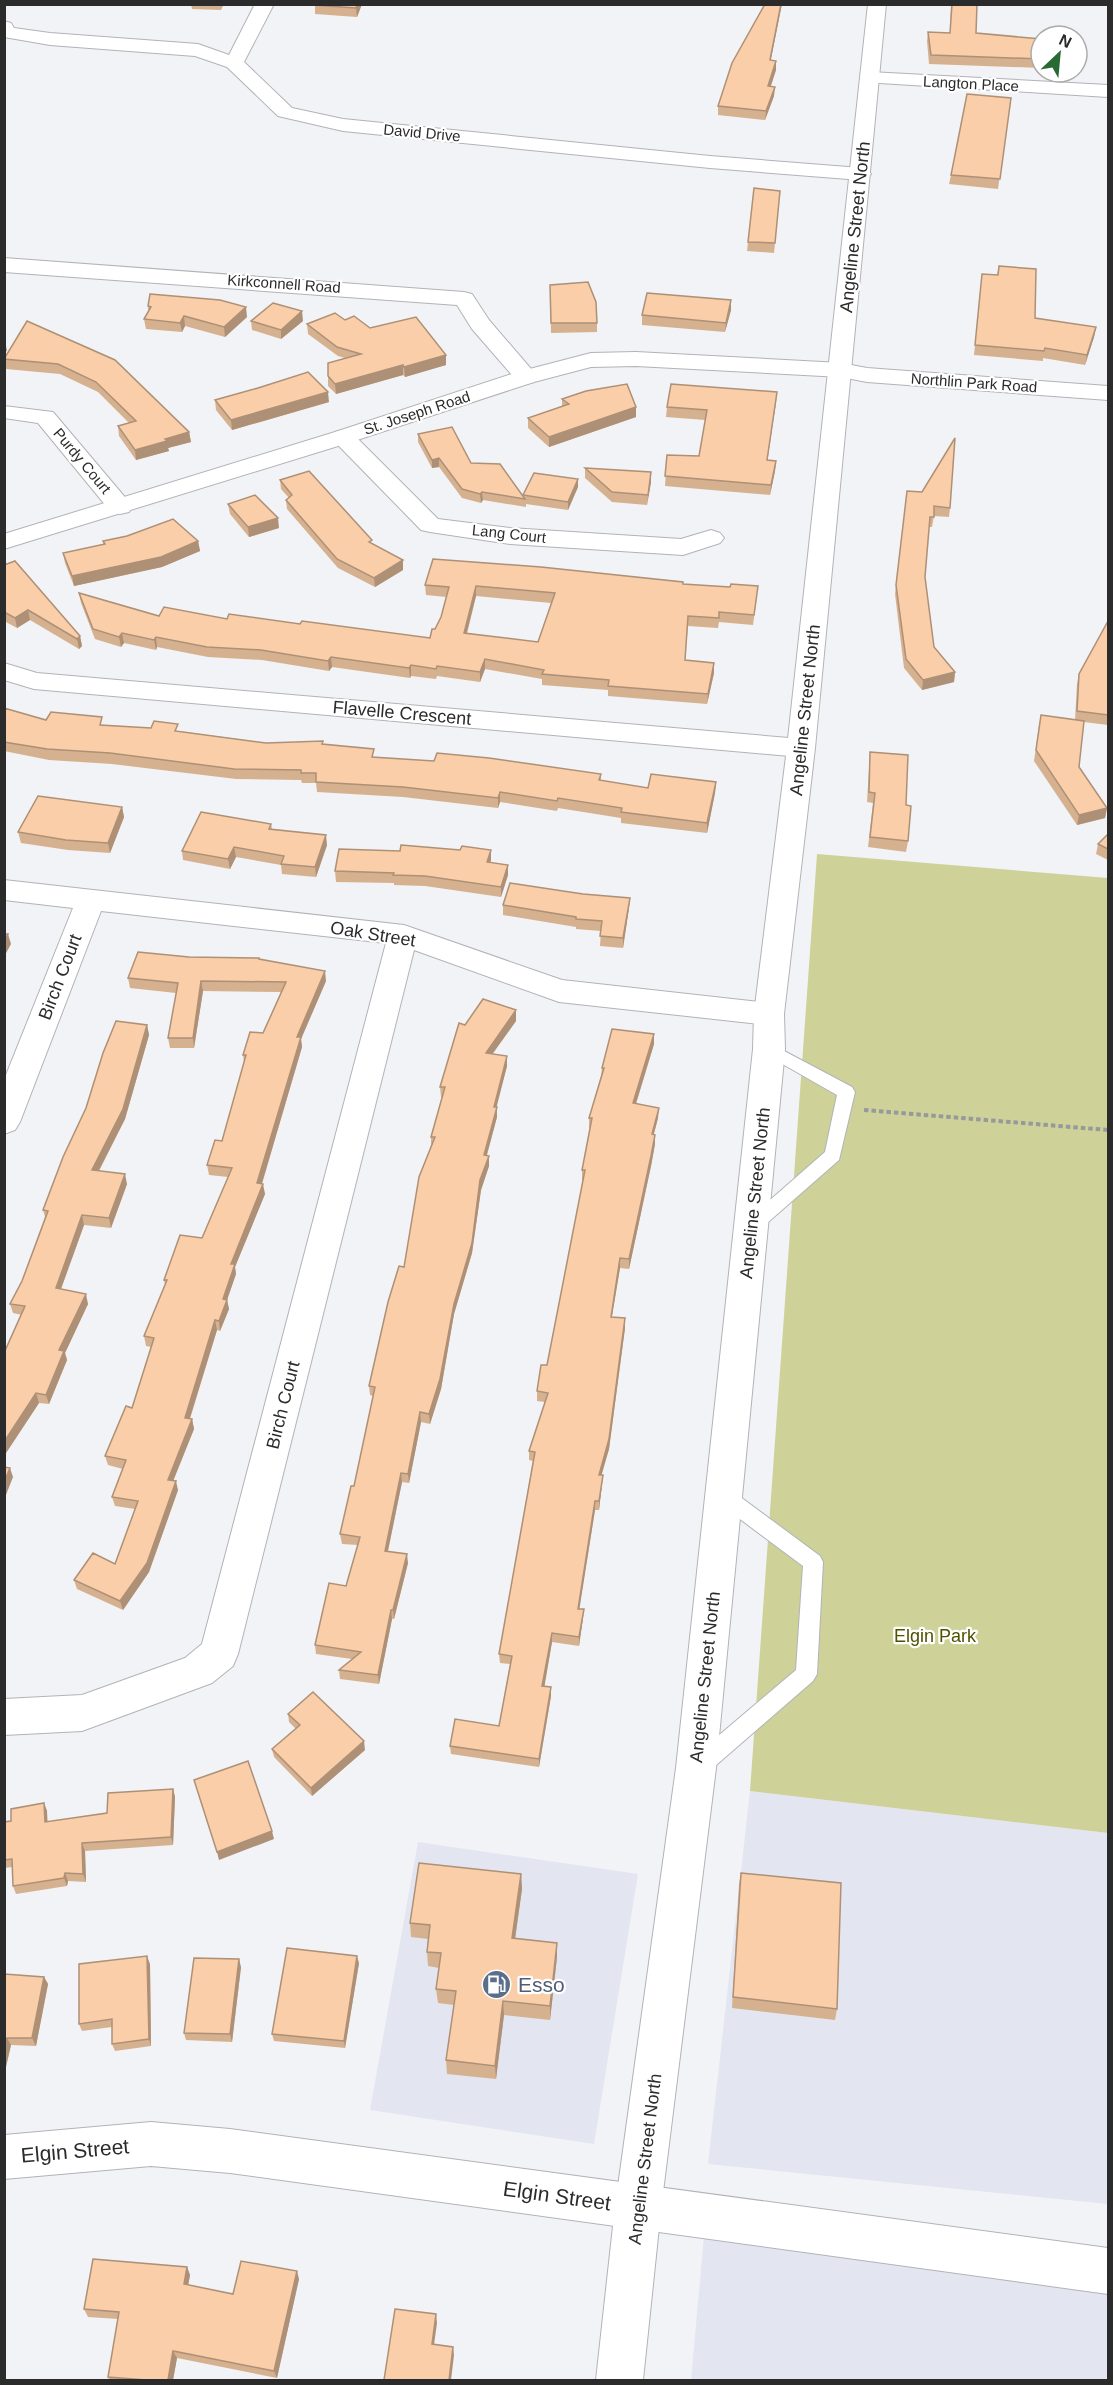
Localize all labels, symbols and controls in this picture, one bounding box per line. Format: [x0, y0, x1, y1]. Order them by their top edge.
north arrow [1029, 24, 1089, 84]
text: N [1056, 31, 1074, 51]
street label: Langton Place [923, 73, 1019, 94]
street label: David Drive [383, 121, 461, 144]
street label: Angeline Street North [836, 140, 874, 314]
street label: Kirkconnell Road [227, 271, 341, 296]
street label: Northlin Park Road [910, 370, 1038, 395]
street label: St. Joseph Road [361, 387, 472, 438]
street label: Purdy Court [50, 425, 115, 497]
street label: Lang Court [471, 521, 548, 546]
street label: Angeline Street North [786, 623, 824, 797]
street label: Flavelle Crescent [332, 697, 472, 729]
street label: Oak Street [329, 917, 417, 951]
street label: Birch Court [35, 931, 85, 1023]
street label: Angeline Street North [736, 1106, 774, 1280]
street label: Birch Court [262, 1359, 304, 1451]
street label: Angeline Street North [686, 1590, 724, 1764]
park label: Elgin Park [894, 1626, 977, 1646]
fuel station icon: Esso [481, 1969, 513, 2001]
place label: Esso [518, 1973, 565, 1996]
street label: Angeline Street North [625, 2072, 665, 2246]
street label: Elgin Street [20, 2134, 130, 2167]
street label: Elgin Street [502, 2177, 613, 2214]

